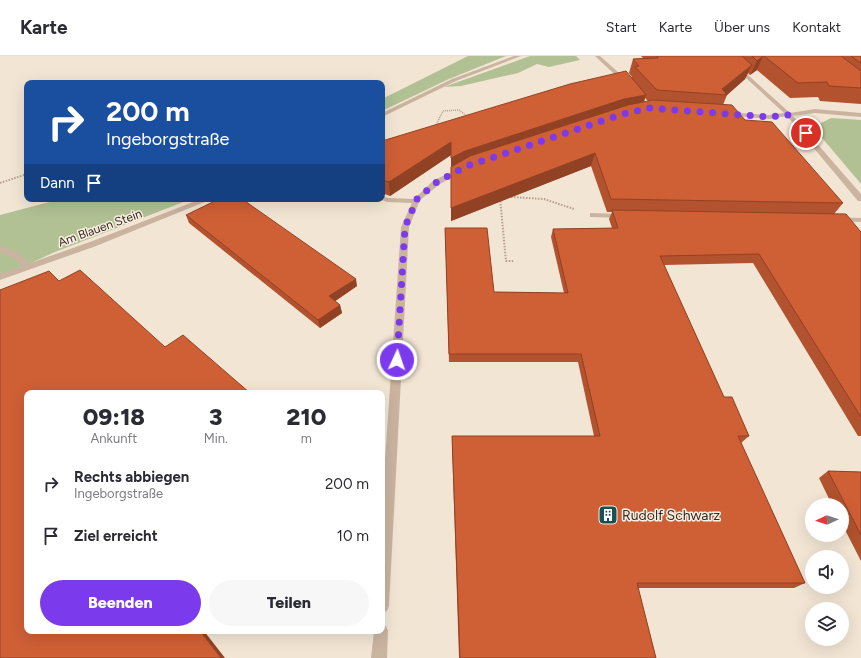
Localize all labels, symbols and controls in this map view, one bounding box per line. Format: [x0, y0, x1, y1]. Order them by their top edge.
text: Karte [20, 16, 67, 39]
text: Start [606, 19, 637, 36]
text: Karte [659, 19, 692, 36]
text: Über uns [714, 19, 770, 36]
text: Kontakt [792, 19, 841, 36]
text: 200 m [106, 94, 190, 128]
icon: right [40, 96, 92, 148]
pin [789, 116, 823, 150]
icon: arrive [795, 122, 817, 144]
text: Ingeborgstraße [106, 128, 229, 150]
icon: arrive [83, 172, 105, 194]
text: Dann [40, 174, 75, 192]
street label: Am Blauen Stein [56, 206, 144, 250]
position arrow [376, 339, 418, 381]
text: 09:18 [83, 402, 145, 431]
text: 3 [209, 402, 222, 431]
text: 210 [286, 402, 326, 431]
text: Ankunft [91, 431, 137, 446]
text: Min. [204, 431, 228, 446]
text: m [301, 431, 312, 446]
text: Rechts abbiegen [74, 468, 189, 486]
icon: right [40, 473, 62, 495]
text: 200 m [325, 475, 369, 493]
text: Ingeborgstraße [74, 486, 163, 501]
north arrow [805, 498, 849, 542]
map controls [805, 498, 849, 646]
building icon: Rudolf Schwarz [597, 504, 619, 526]
place label: Rudolf Schwarz [622, 507, 720, 524]
icon: arrive [40, 525, 62, 547]
text: Ziel erreicht [74, 527, 158, 545]
text: 10 m [337, 527, 369, 545]
button: sound [805, 550, 849, 594]
button: Beenden [40, 580, 201, 626]
button: Teilen [209, 580, 369, 626]
button: layers [805, 602, 849, 646]

